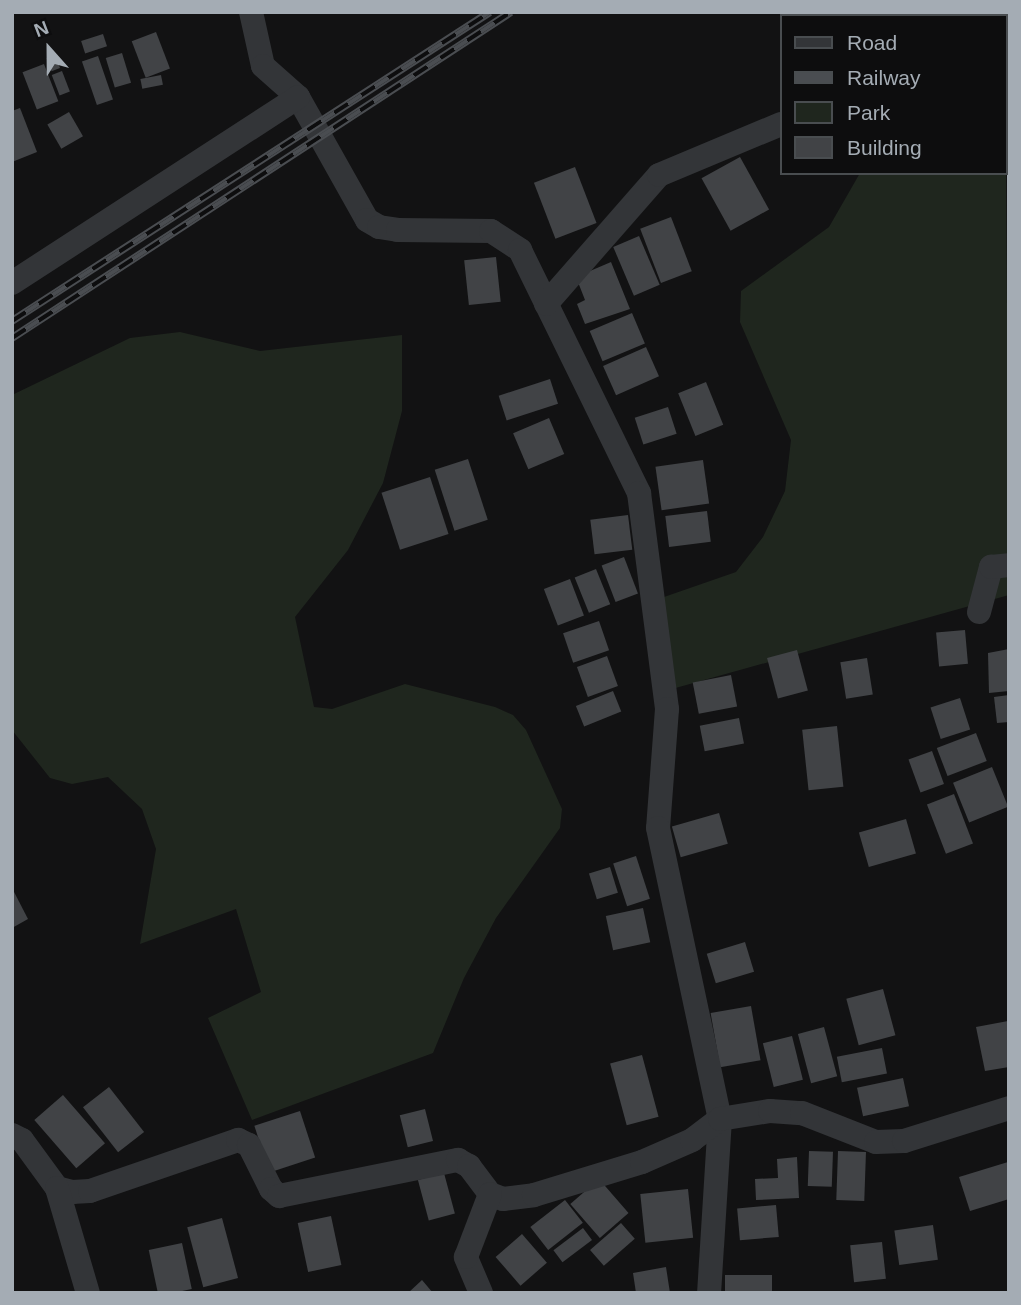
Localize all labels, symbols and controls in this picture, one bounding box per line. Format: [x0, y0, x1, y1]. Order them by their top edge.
north arrow [14, 14, 84, 84]
legend [780, 14, 1007, 175]
text: N [31, 17, 51, 41]
text: Road [847, 31, 897, 54]
text: Railway [847, 66, 921, 89]
text: Park [847, 101, 890, 124]
text: Building [847, 136, 922, 159]

